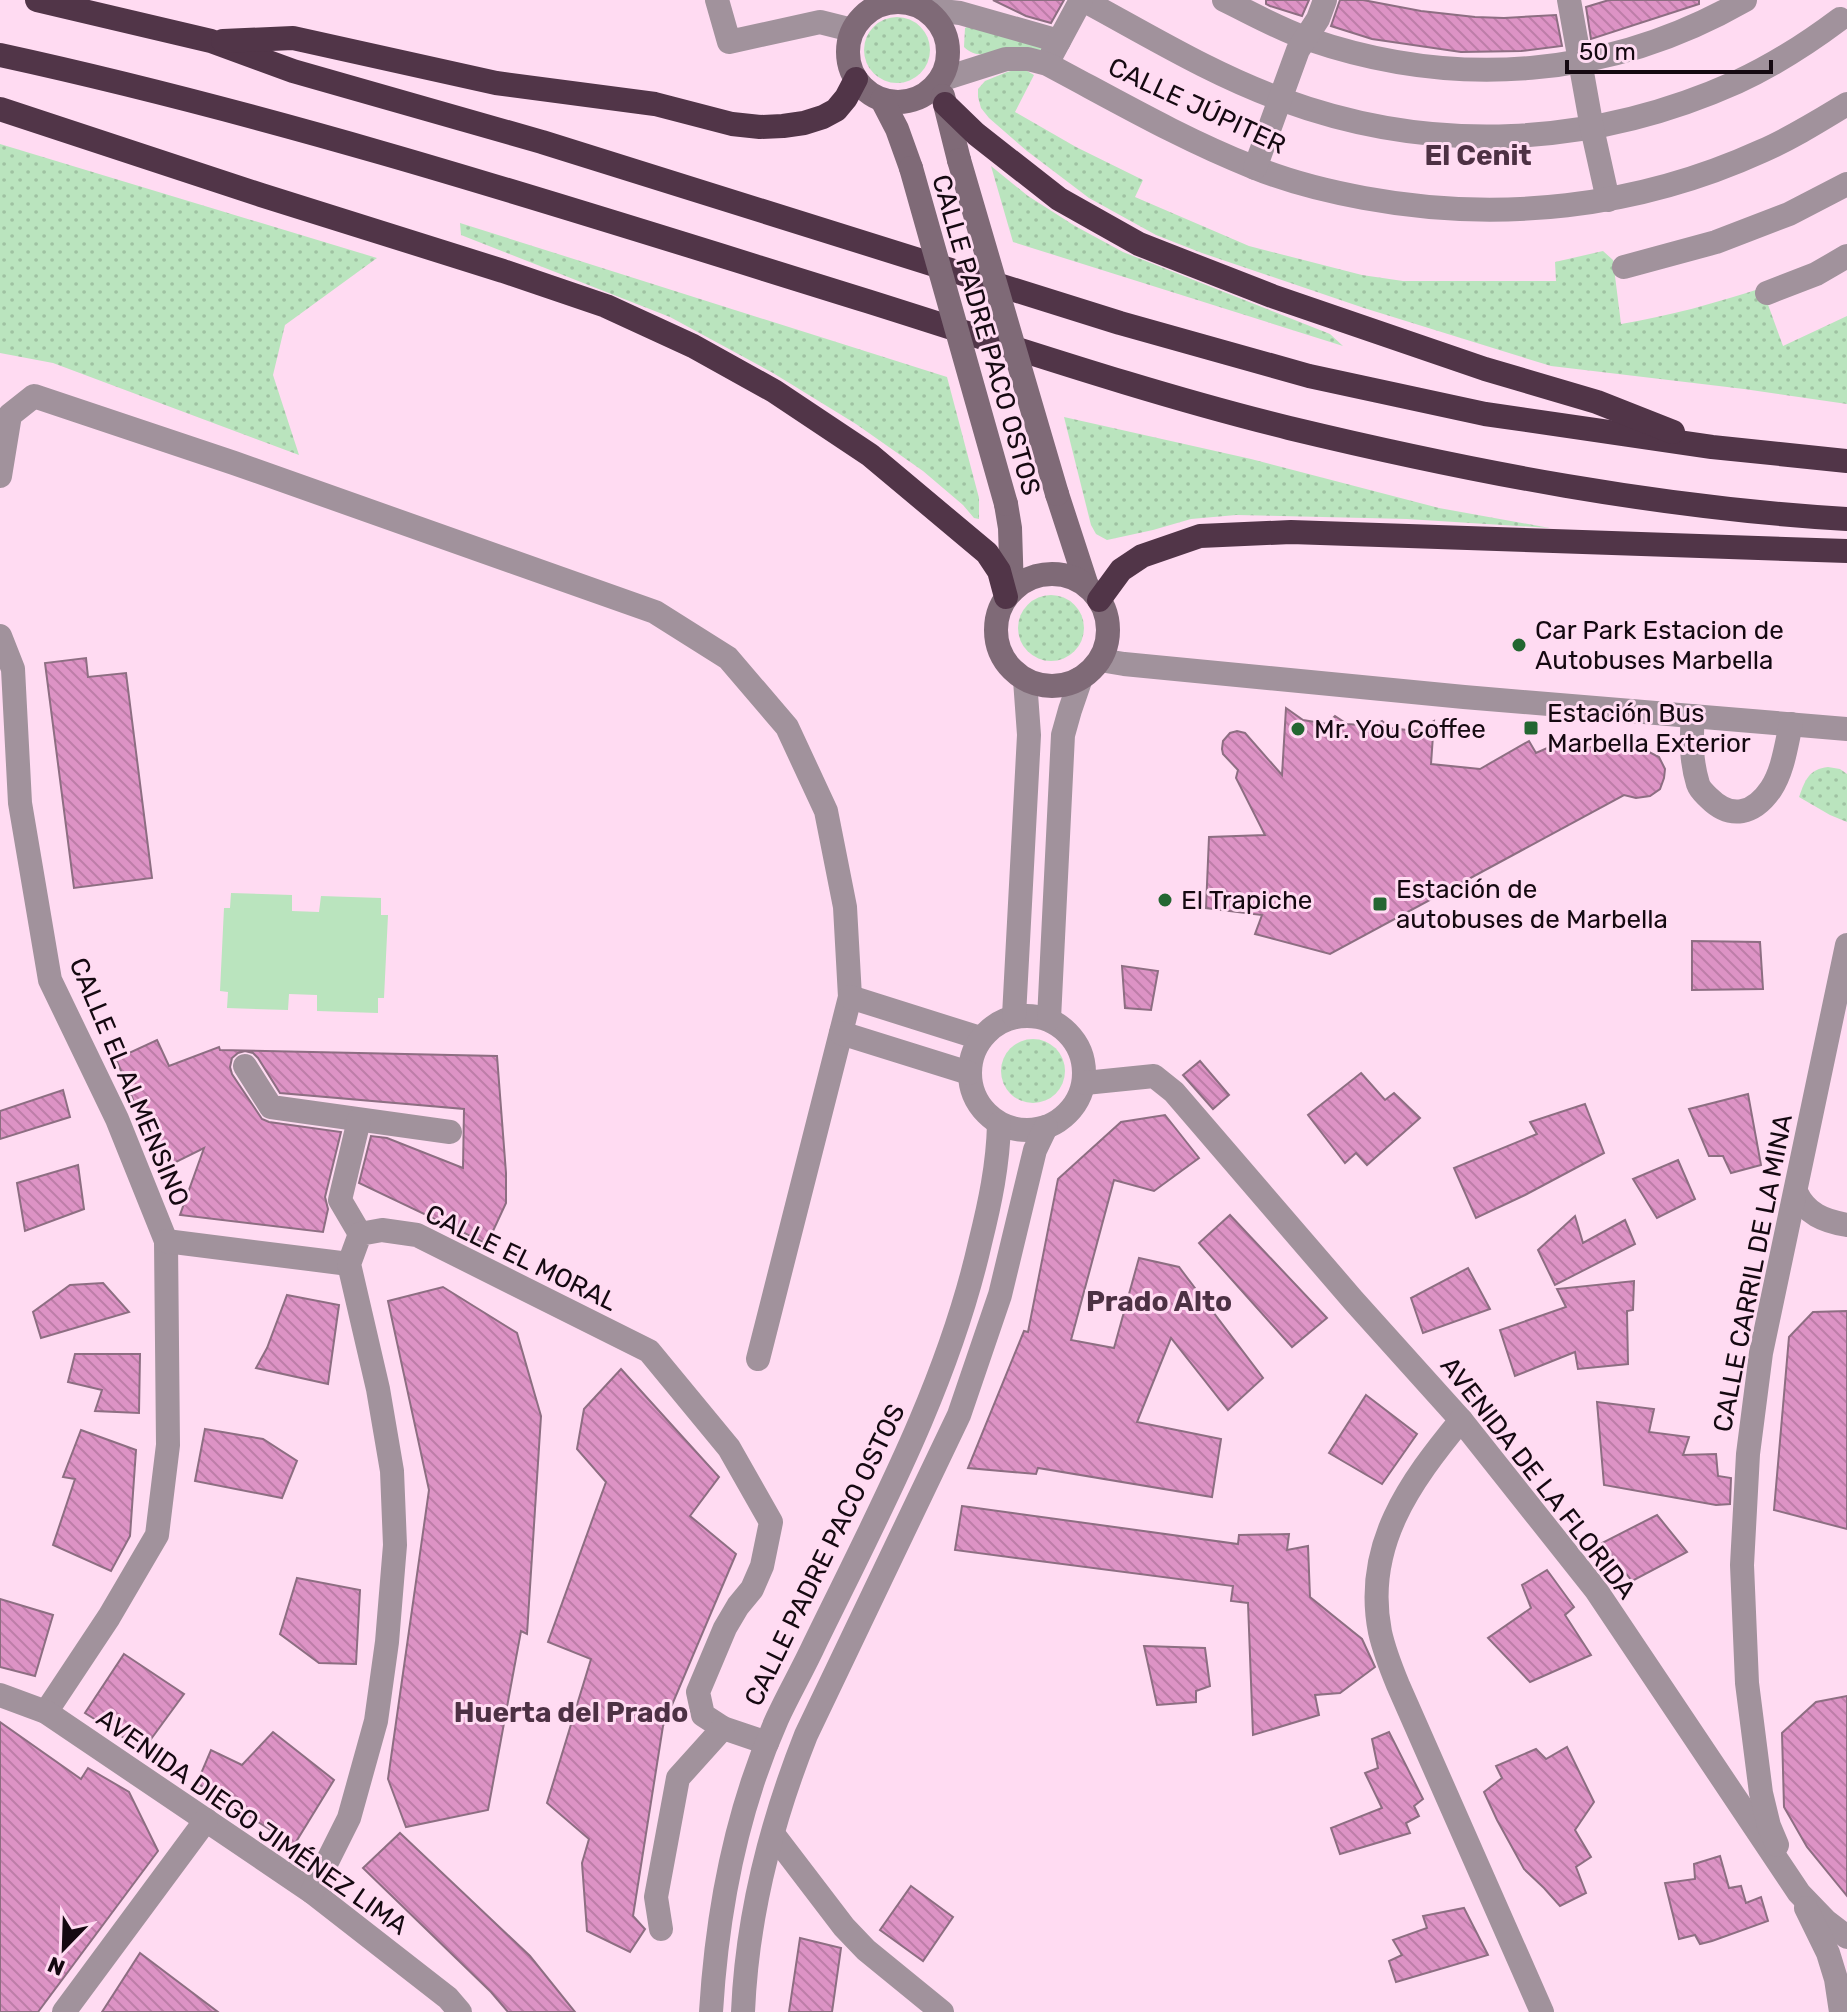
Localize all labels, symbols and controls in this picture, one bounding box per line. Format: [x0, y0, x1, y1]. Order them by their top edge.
scale bar [1567, 24, 1771, 74]
text: 50 m [1579, 38, 1636, 66]
street label: CALLE JÚPITER [1103, 51, 1291, 161]
district label: El Cenit [1424, 139, 1532, 172]
street label: CALLE PADRE PACO OSTOS [925, 171, 1047, 499]
place label: Car Park Estacion de Autobuses Marbella [1535, 615, 1784, 676]
marker: Car Park Estacion de Autobuses Marbella [1510, 636, 1528, 654]
place label: Estación Bus Marbella Exterior [1547, 698, 1751, 759]
place label: Mr. You Coffee [1314, 714, 1486, 745]
marker: Estación Bus Marbella Exterior [1522, 719, 1540, 737]
marker: Mr. You Coffee [1289, 720, 1307, 738]
place label: Estación de autobuses de Marbella [1396, 874, 1668, 935]
place label: El Trapiche [1181, 885, 1312, 916]
marker: El Trapiche [1156, 891, 1174, 909]
marker: Estación de autobuses de Marbella [1371, 895, 1389, 913]
street label: CALLE EL ALMENSINO [63, 953, 195, 1211]
street label: CALLE CARRIL DE LA MINA [1707, 1111, 1799, 1435]
street label: CALLE EL MORAL [420, 1198, 622, 1318]
district label: Prado Alto [1086, 1285, 1232, 1318]
street label: AVENIDA DE LA FLORIDA [1434, 1351, 1642, 1605]
street label: CALLE PADRE PACO OSTOS [738, 1399, 912, 1711]
district label: Huerta del Prado [454, 1696, 688, 1729]
street label: AVENIDA DIEGO JIMÉNEZ LIMA [90, 1702, 414, 1942]
north arrow [24, 1908, 104, 1988]
text: N [44, 1950, 69, 1981]

